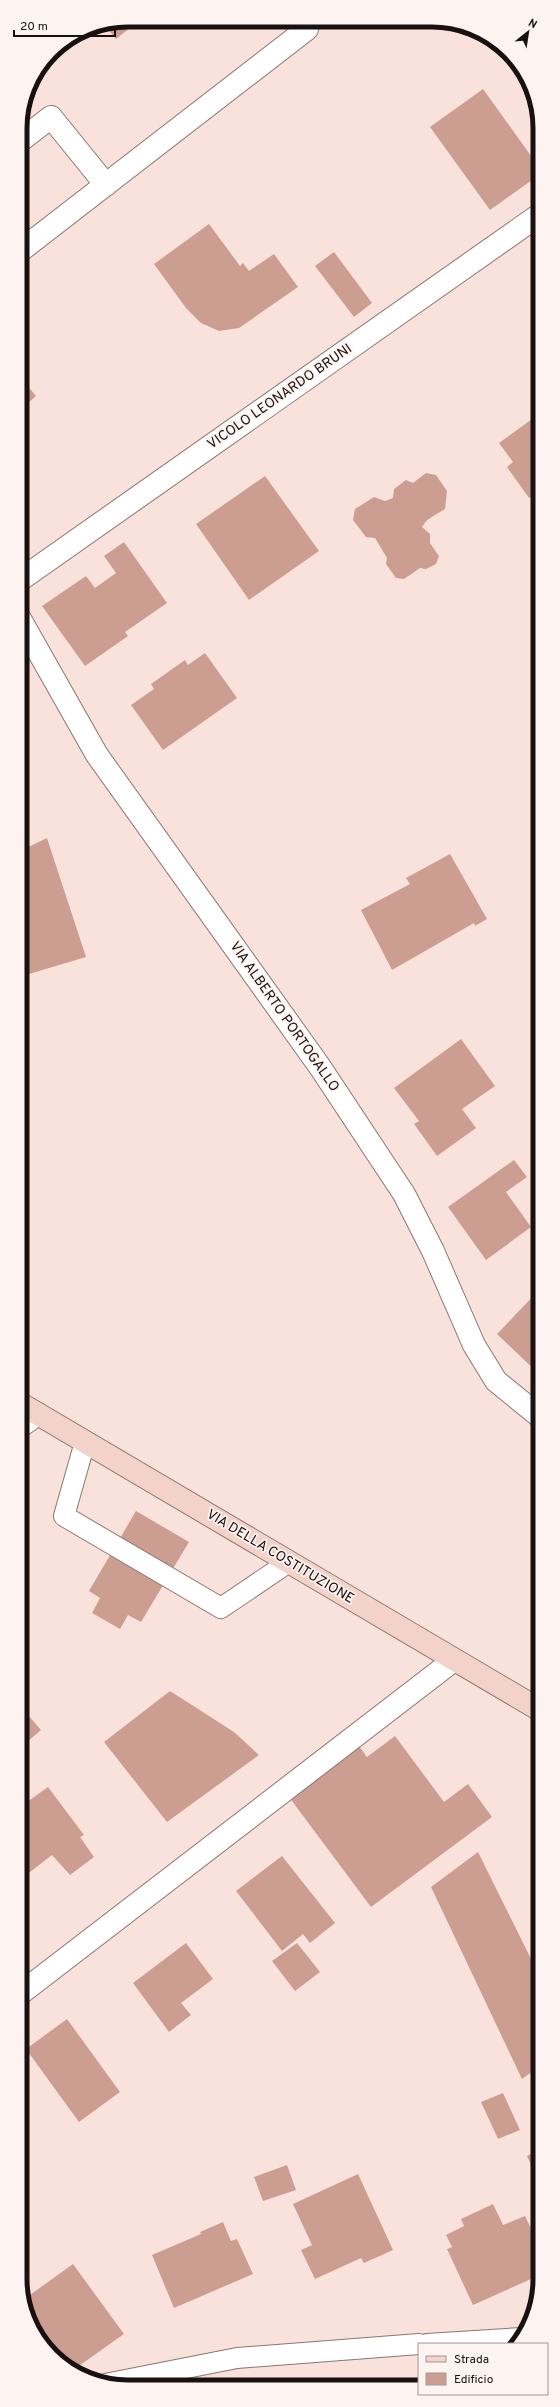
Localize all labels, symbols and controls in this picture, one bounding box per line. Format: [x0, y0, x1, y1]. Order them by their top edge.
scale bar [14, 12, 115, 38]
north arrow [508, 12, 548, 52]
text: N [526, 16, 539, 32]
text: 20 m [20, 19, 48, 35]
street label: VICOLO LEONARDO BRUNI [204, 341, 356, 453]
street label: VIA ALBERTO PORTOGALLO [226, 939, 342, 1095]
street label: VIA DELLA COSTITUZIONE [203, 1506, 357, 1608]
legend [418, 2343, 548, 2395]
text: Strada [454, 2352, 489, 2368]
text: Edificio [454, 2372, 494, 2388]

